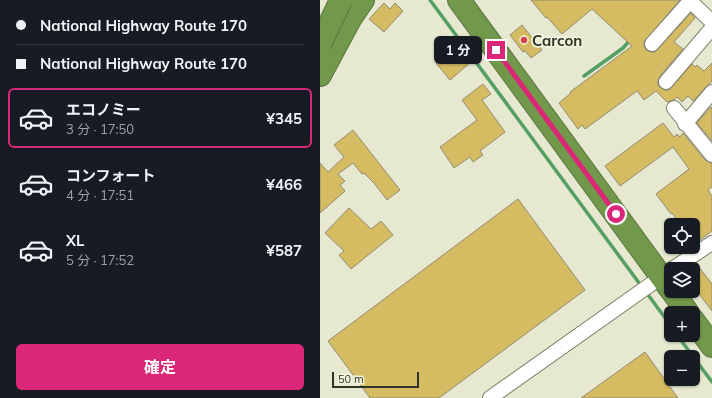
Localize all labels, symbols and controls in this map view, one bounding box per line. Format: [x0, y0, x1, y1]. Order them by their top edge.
text: National Highway Route 170 [40, 16, 247, 35]
place label: Carcon [532, 31, 582, 50]
marker: Carcon [519, 35, 529, 45]
callout: 1 分 [434, 36, 482, 64]
route end [487, 41, 505, 59]
text: 1 分 [446, 42, 470, 58]
text: National Highway Route 170 [40, 54, 247, 73]
icon: car [18, 100, 54, 136]
text: エコノミー [66, 100, 141, 119]
text: ¥345 [266, 109, 302, 128]
text: 3 分 · 17:50 [66, 121, 134, 137]
icon: car [18, 166, 54, 202]
text: コンフォート [66, 166, 156, 185]
text: ¥466 [266, 175, 302, 194]
text: 4 分 · 17:51 [66, 187, 134, 203]
route start [607, 205, 625, 223]
map controls [664, 218, 700, 386]
button: locate [664, 218, 700, 254]
text: XL [66, 231, 84, 250]
icon: car [18, 232, 54, 268]
text: ¥587 [266, 241, 302, 260]
text: 5 分 · 17:52 [66, 252, 134, 268]
button: layers [664, 262, 700, 298]
button: + [664, 306, 700, 342]
button: 確定 [16, 344, 304, 390]
button: − [664, 350, 700, 386]
scale bar [332, 370, 419, 389]
text: 50 m [338, 372, 364, 386]

